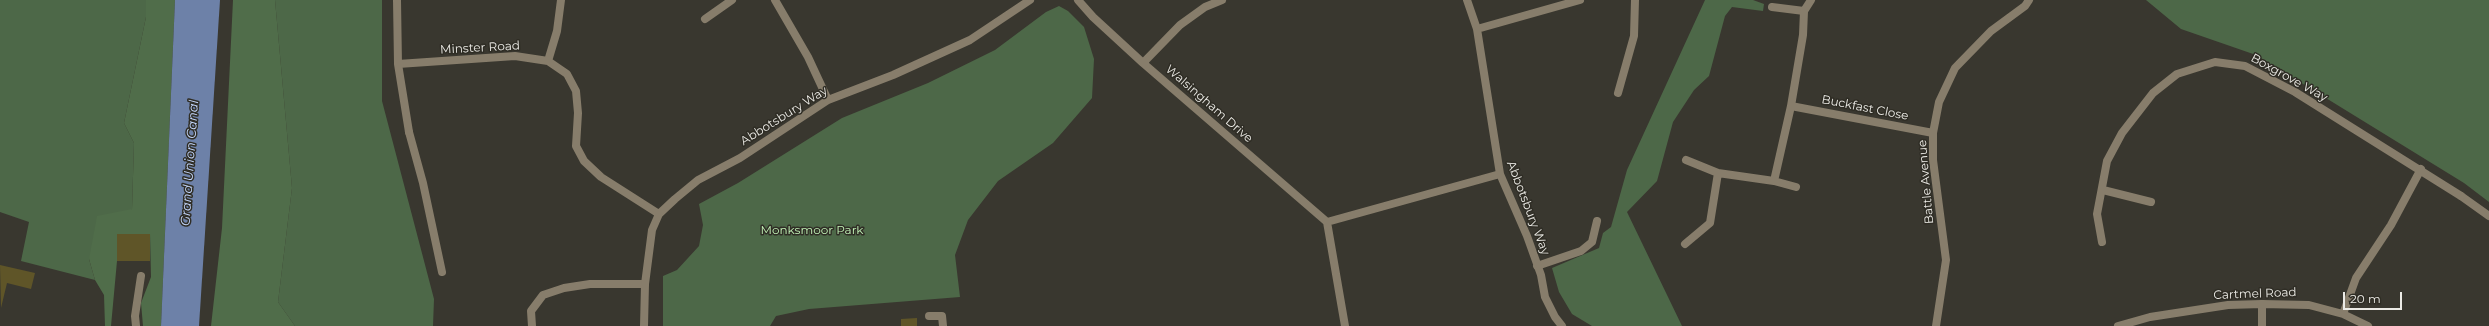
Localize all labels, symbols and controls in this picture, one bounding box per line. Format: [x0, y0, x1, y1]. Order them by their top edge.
street label: Minster Road [440, 39, 520, 57]
street label: Boxgrove Way [2248, 51, 2330, 105]
street label: Walsingham Drive [1162, 62, 1256, 146]
street label: Abbotsbury Way [738, 83, 830, 149]
street label: Buckfast Close [1820, 93, 1910, 123]
water label: Grand Union Canal [178, 99, 202, 227]
street label: Battle Avenue [1915, 139, 1937, 225]
street label: Abbotsbury Way [1503, 159, 1553, 257]
park label: Monksmoor Park [760, 223, 864, 237]
scale bar [2345, 284, 2404, 310]
street label: Cartmel Road [2213, 285, 2297, 303]
text: 20 m [2350, 291, 2381, 306]

